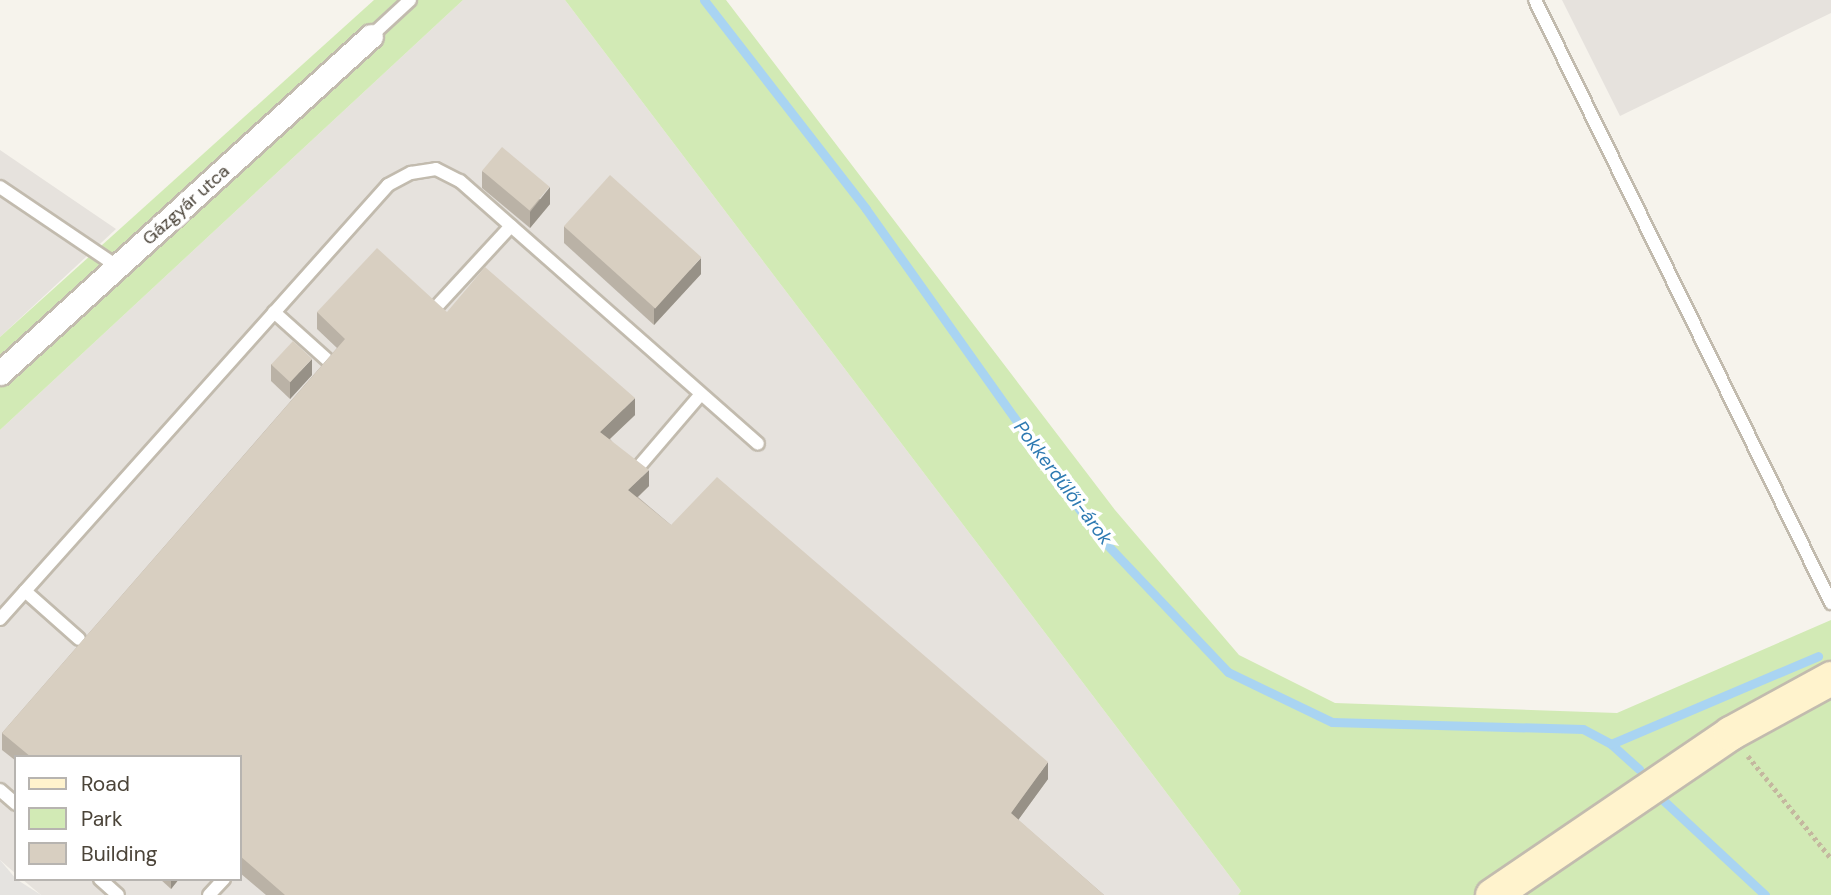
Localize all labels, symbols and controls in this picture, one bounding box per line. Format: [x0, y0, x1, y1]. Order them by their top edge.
street label: Gázgyár utca [138, 160, 234, 250]
water label: Pokkerdűlői-árok [1009, 416, 1117, 550]
legend [14, 755, 242, 881]
text: Road [81, 770, 130, 798]
text: Park [81, 805, 122, 833]
text: Building [81, 840, 157, 868]

